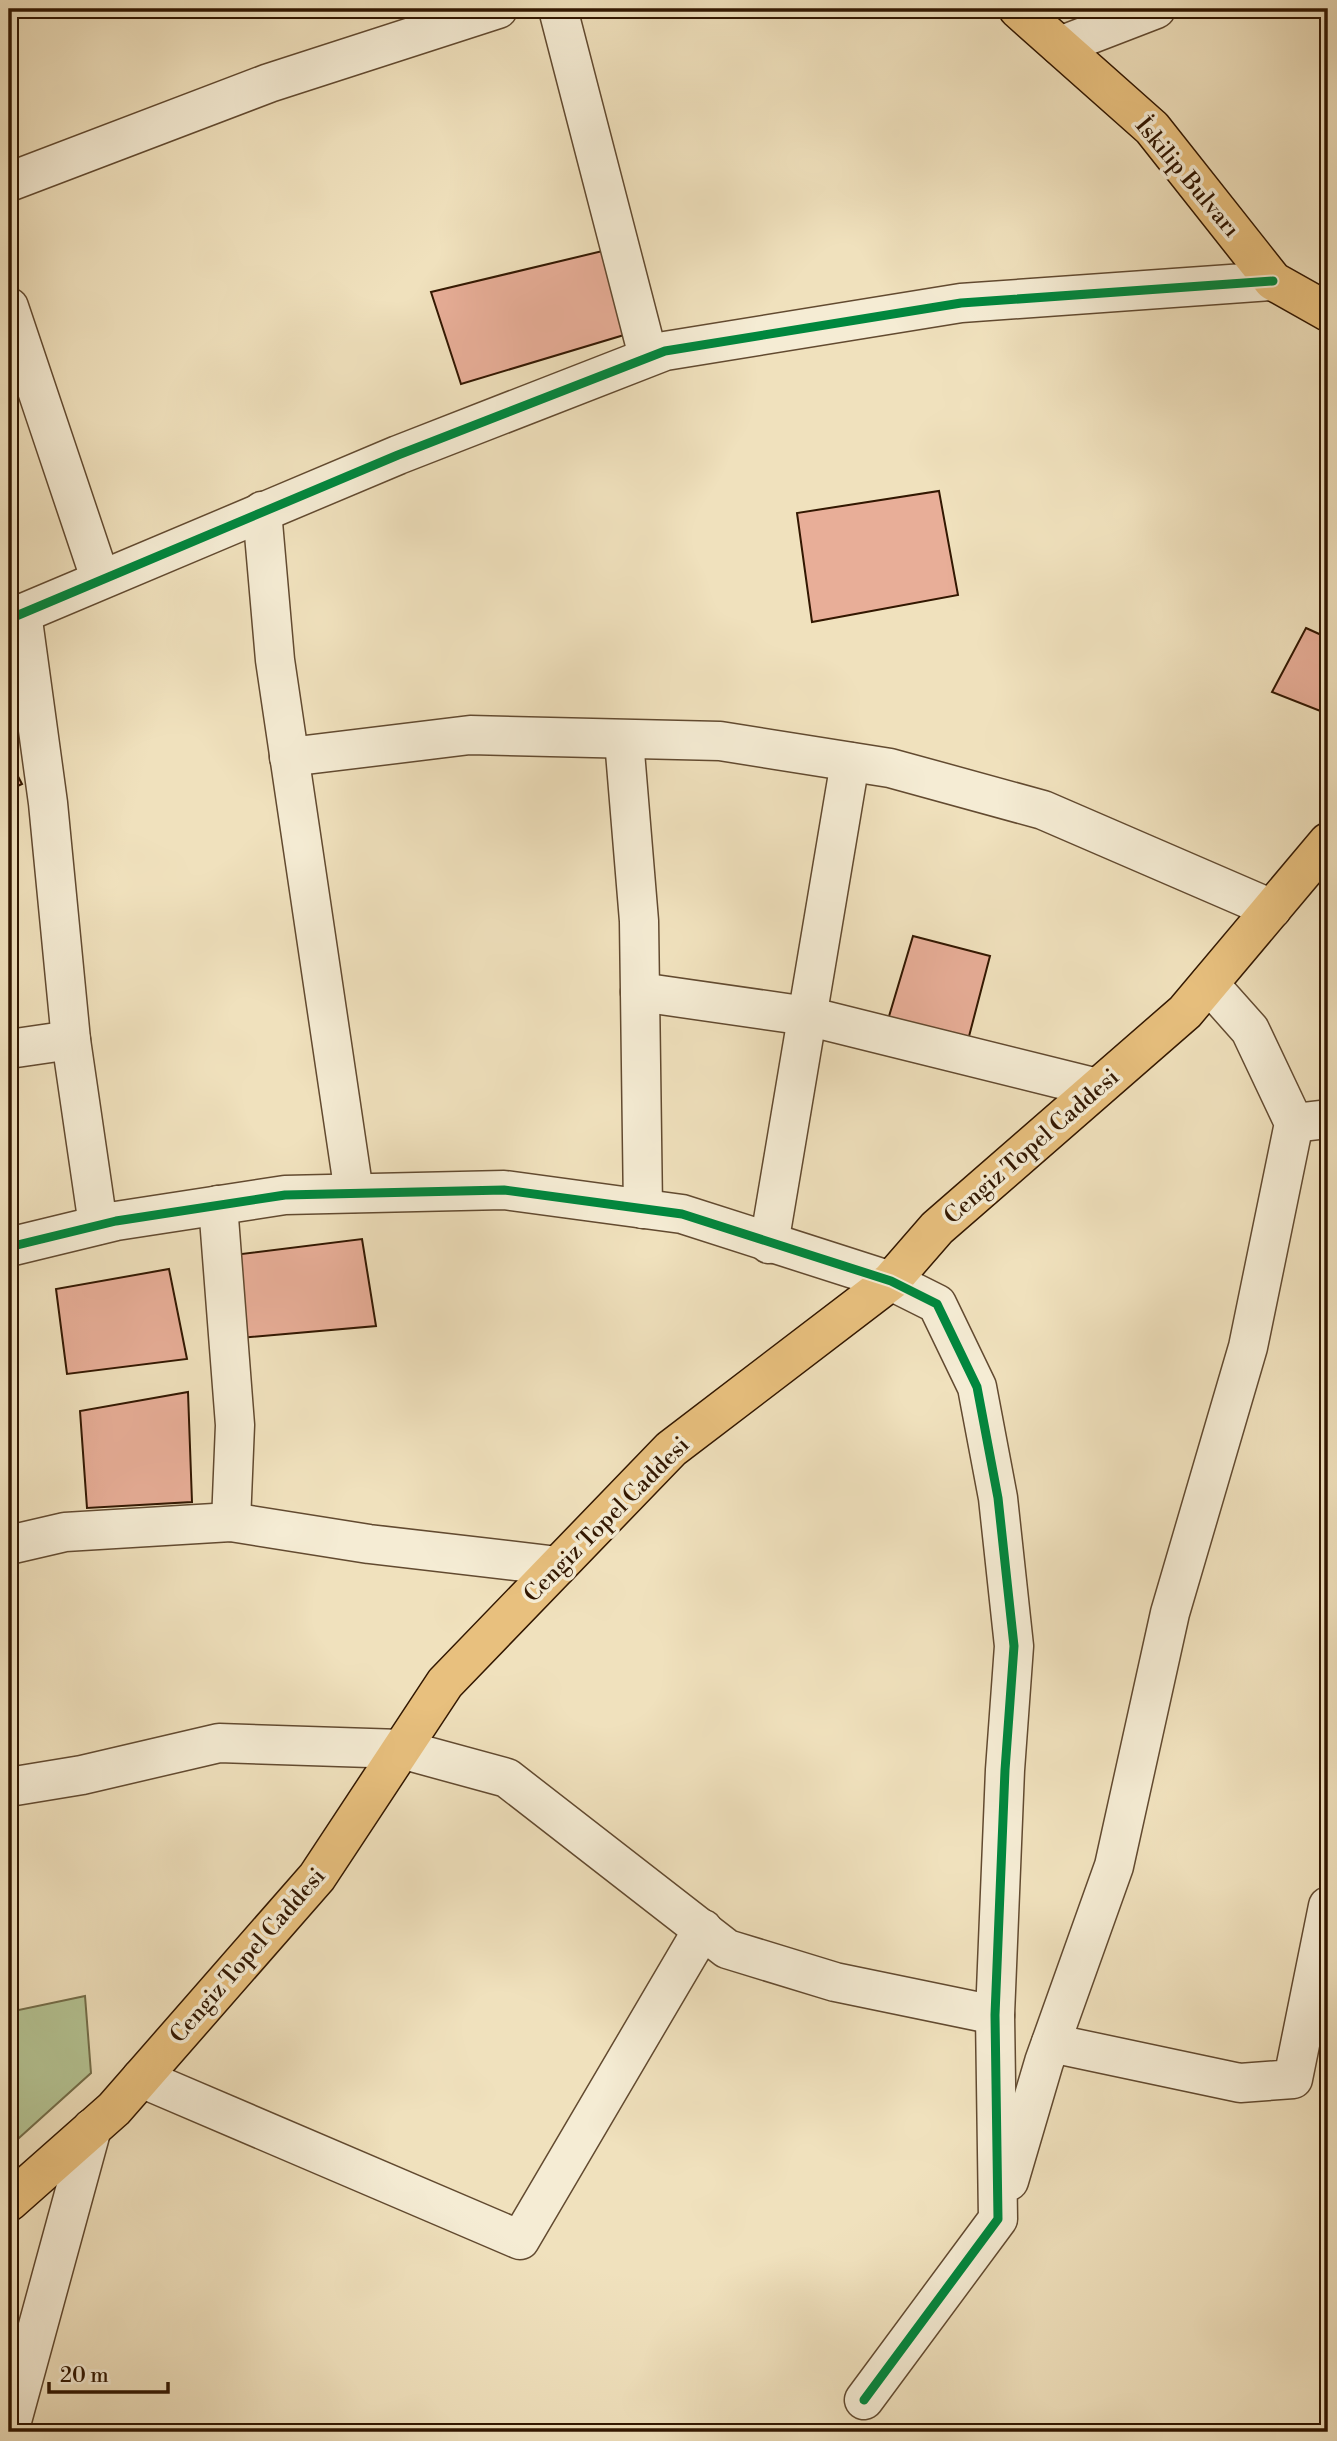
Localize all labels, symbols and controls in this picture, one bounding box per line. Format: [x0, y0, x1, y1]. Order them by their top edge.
street label: İskilip Bulvarı [1129, 111, 1247, 243]
street label: Cengiz Topel Caddesi [938, 1063, 1125, 1230]
street label: Cengiz Topel Caddesi [518, 1431, 695, 1608]
street label: Cengiz Topel Caddesi [164, 1862, 331, 2049]
scale bar [49, 2350, 168, 2394]
text: 20 m [60, 2363, 109, 2389]

